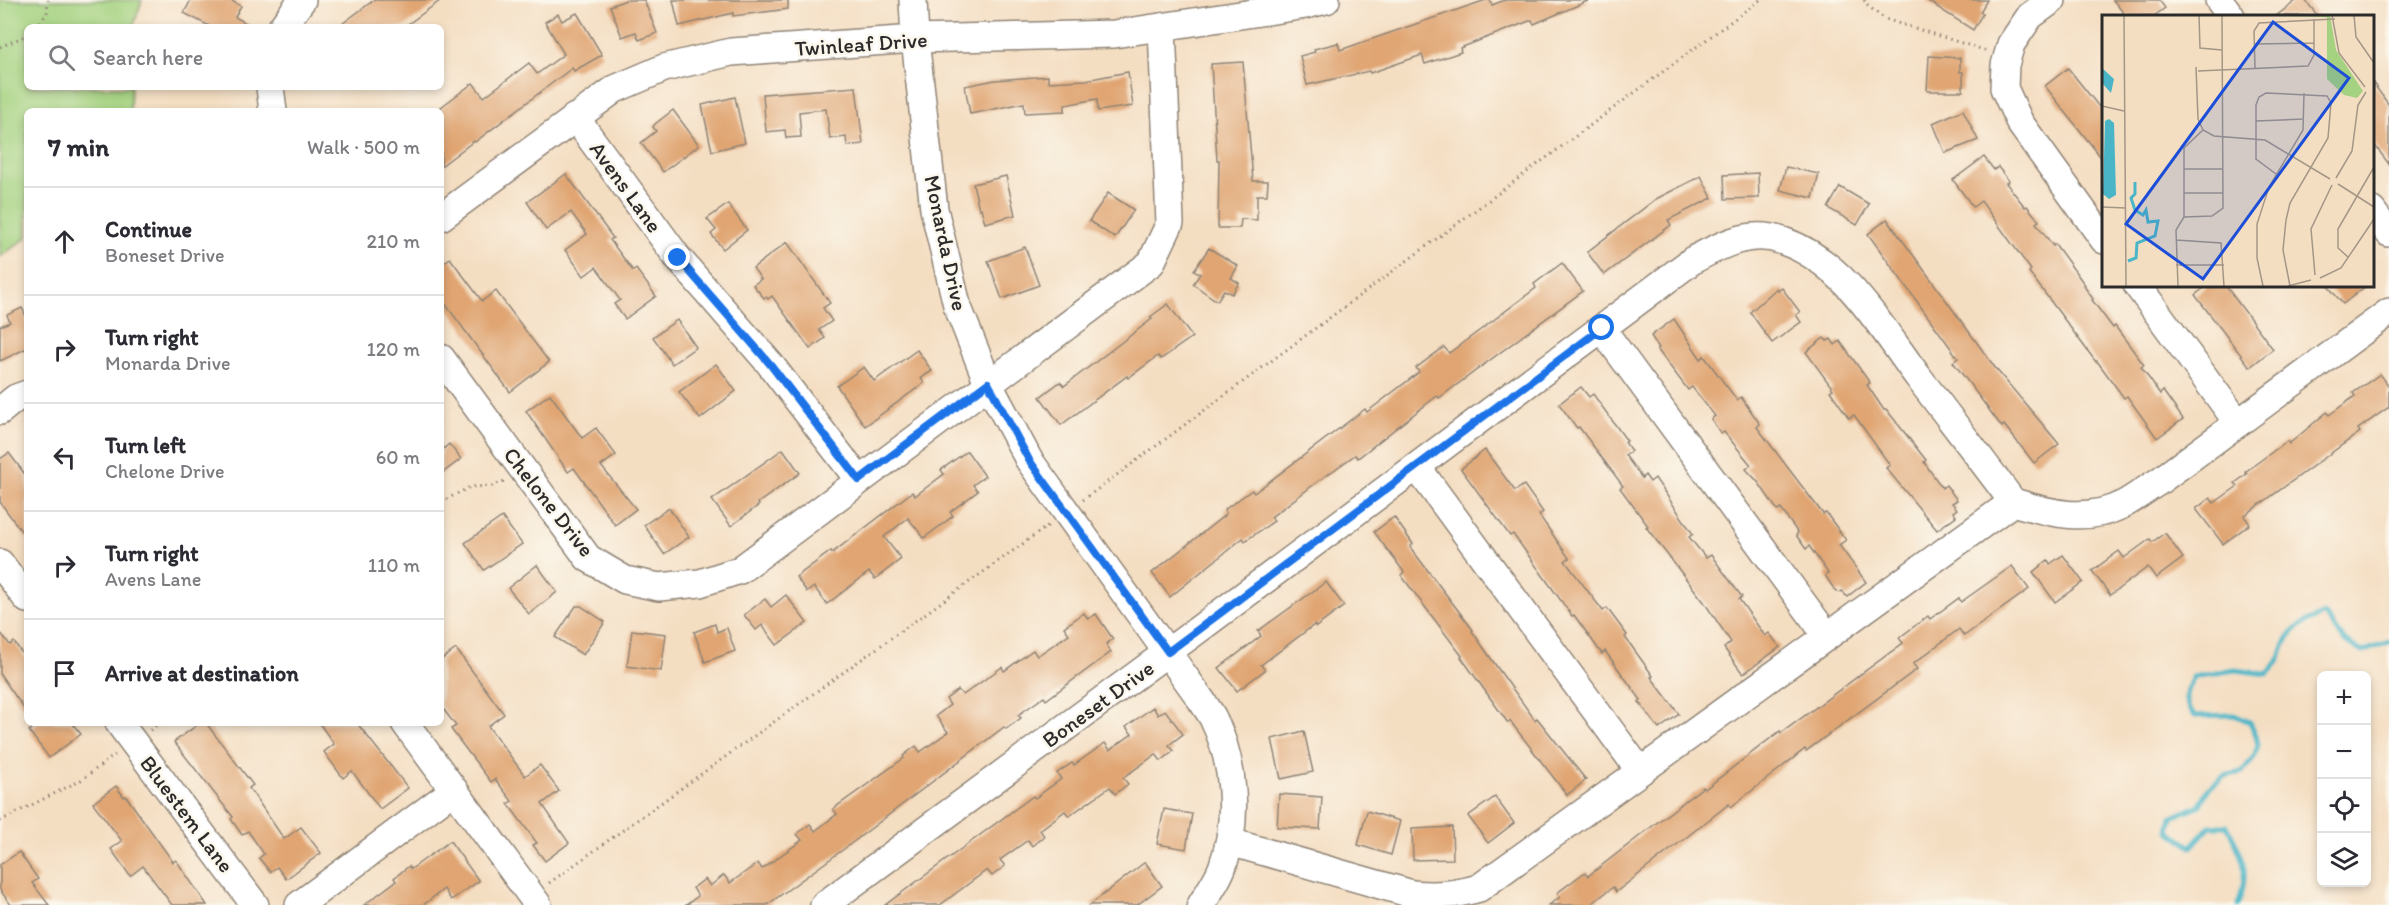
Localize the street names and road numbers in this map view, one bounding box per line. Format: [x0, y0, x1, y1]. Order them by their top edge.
street label: Twinleaf Drive [794, 26, 928, 62]
street label: Avens Lane [584, 136, 668, 238]
street label: Monarda Drive [918, 173, 974, 313]
street label: Chelone Drive [498, 442, 600, 562]
street label: Boneset Drive [1037, 654, 1159, 754]
street label: Bluestem Lane [134, 750, 240, 878]

